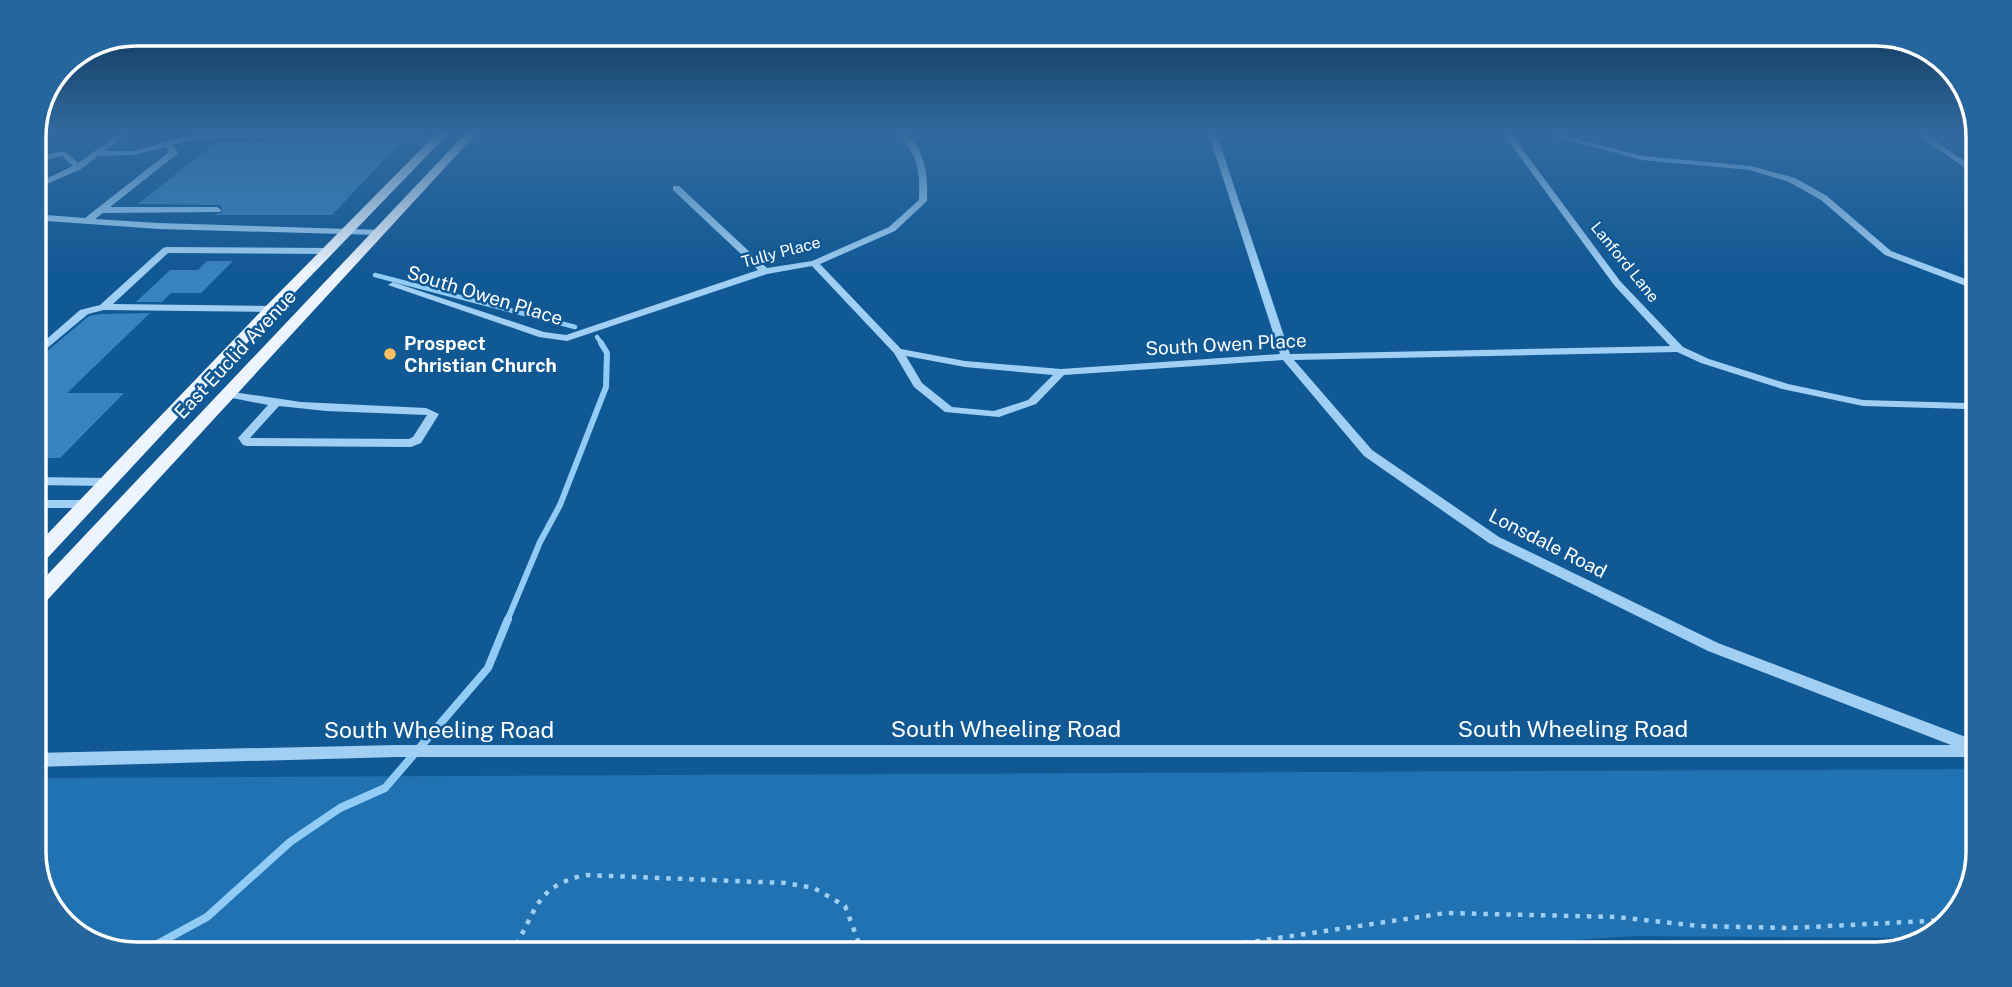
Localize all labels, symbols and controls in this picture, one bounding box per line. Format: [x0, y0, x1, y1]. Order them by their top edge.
street label: Lanford Lane [1587, 218, 1663, 306]
street label: Tully Place [739, 232, 823, 272]
street label: South Owen Place [404, 261, 566, 329]
street label: East Euclid Avenue [170, 285, 300, 423]
street label: South Owen Place [1145, 329, 1307, 359]
place label: Prospect Christian Church [404, 332, 557, 376]
marker: Prospect Christian Church [382, 346, 398, 362]
street label: Lonsdale Road [1485, 504, 1611, 582]
street label: South Wheeling Road [891, 715, 1121, 742]
street label: South Wheeling Road [1458, 715, 1688, 742]
street label: South Wheeling Road [324, 716, 554, 743]

